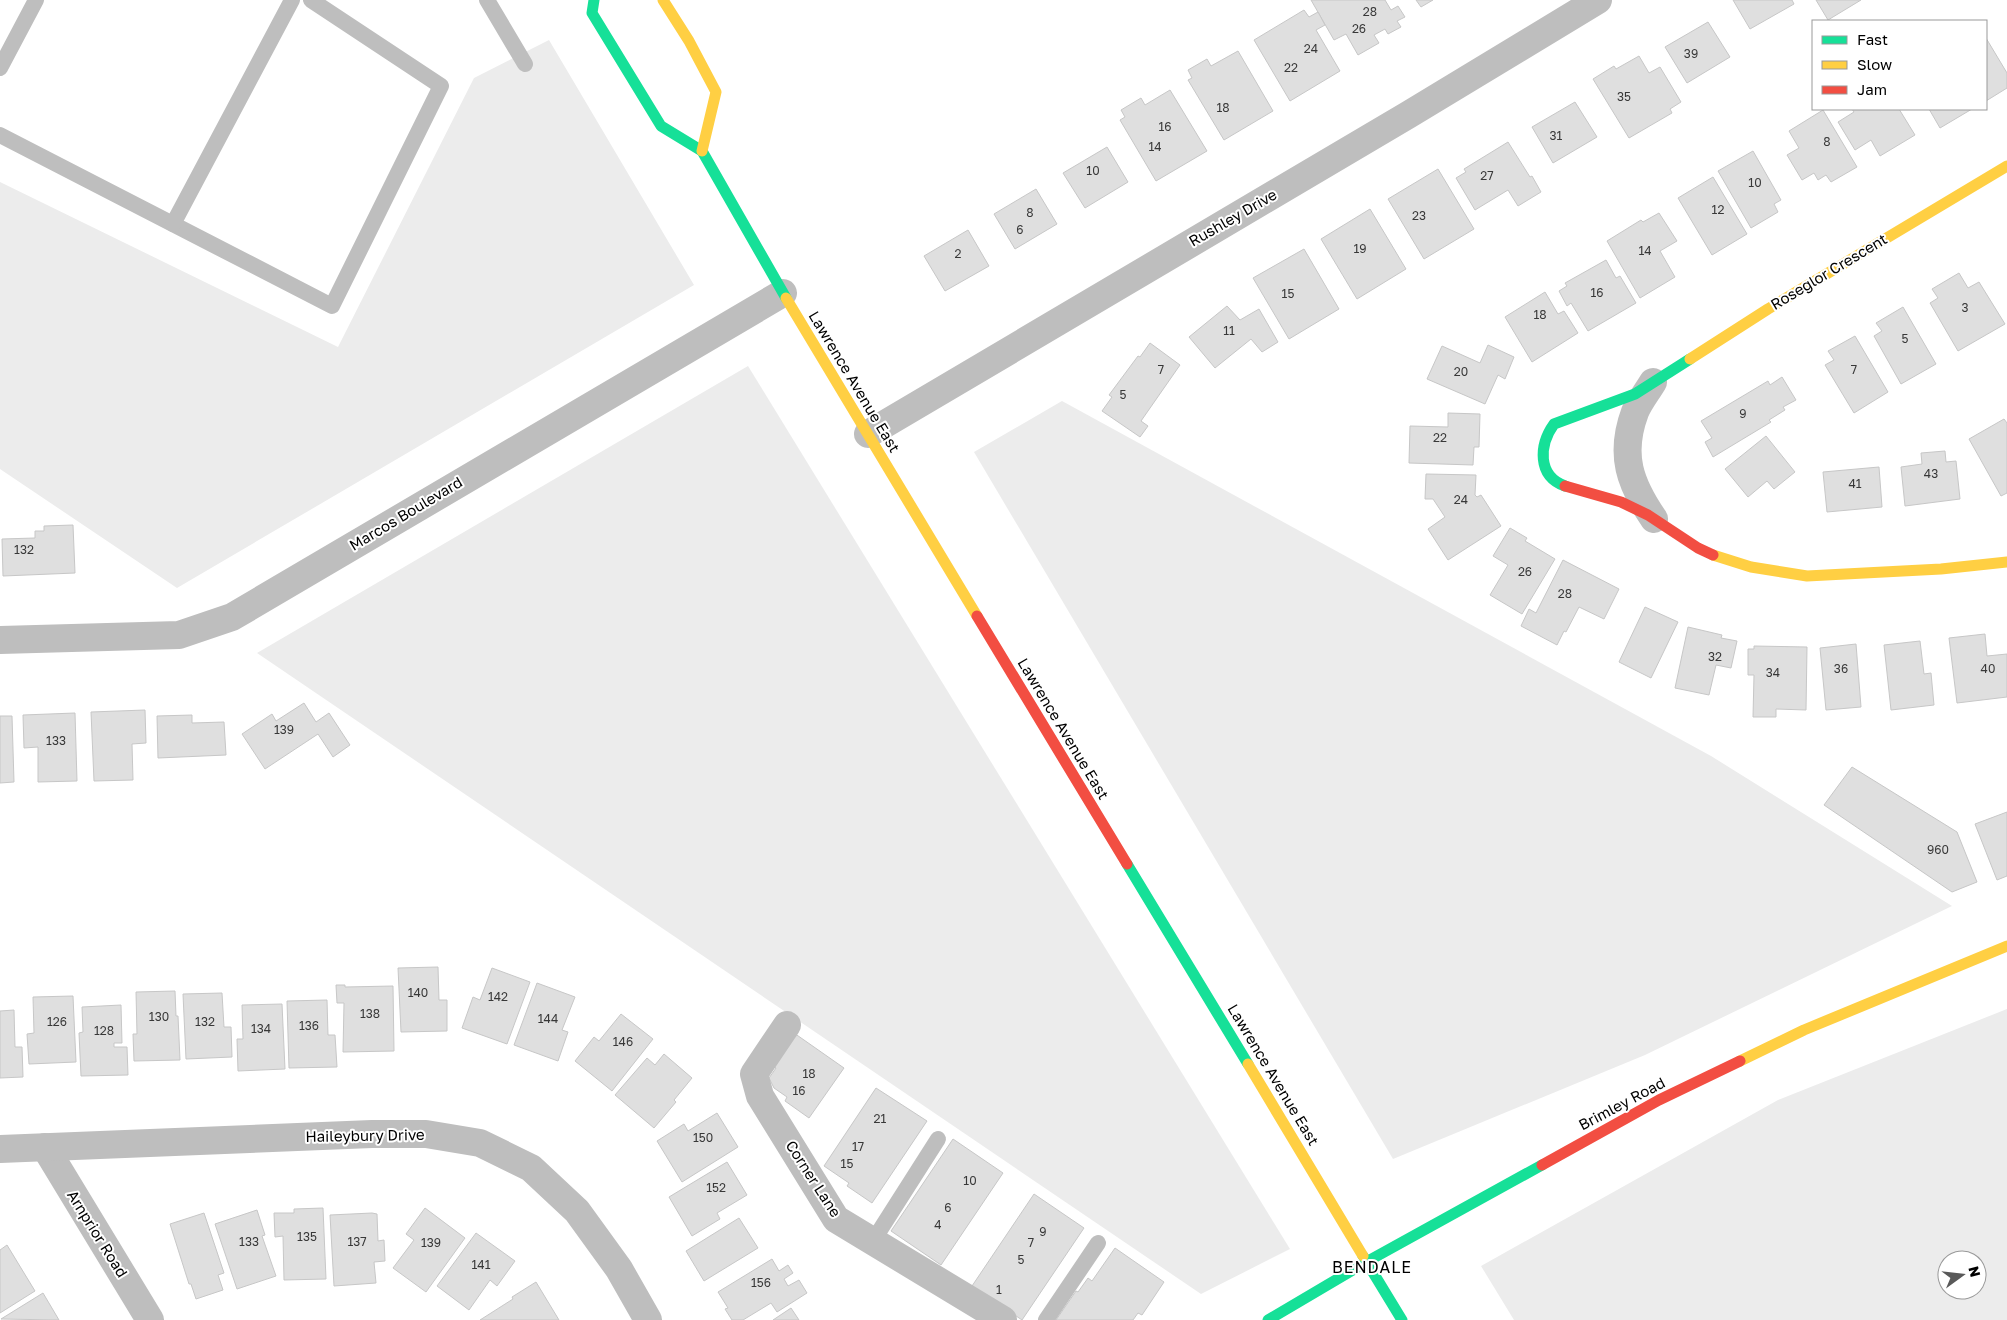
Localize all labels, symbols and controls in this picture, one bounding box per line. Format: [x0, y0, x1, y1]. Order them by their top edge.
house number: 28 [1363, 4, 1377, 19]
legend [1812, 20, 1987, 110]
house number: 26 [1352, 21, 1366, 36]
text: Fast [1857, 30, 1888, 48]
house number: 24 [1304, 41, 1318, 56]
house number: 39 [1684, 46, 1698, 61]
text: Slow [1857, 55, 1892, 73]
house number: 22 [1284, 60, 1298, 75]
text: Jam [1857, 80, 1887, 98]
house number: 35 [1617, 89, 1631, 104]
house number: 18 [1216, 100, 1230, 115]
house number: 16 [1158, 119, 1172, 134]
house number: 31 [1550, 128, 1563, 143]
house number: 8 [1823, 134, 1831, 149]
house number: 14 [1148, 139, 1162, 154]
house number: 10 [1086, 163, 1100, 178]
house number: 27 [1480, 168, 1494, 183]
house number: 10 [1748, 175, 1762, 190]
street label: Rushley Drive [1185, 185, 1280, 250]
house number: 12 [1712, 202, 1724, 217]
house number: 8 [1026, 205, 1034, 220]
house number: 23 [1412, 208, 1426, 223]
house number: 6 [1016, 222, 1024, 237]
street label: Roseglor Crescent [1767, 229, 1890, 313]
house number: 19 [1353, 241, 1367, 256]
house number: 14 [1638, 243, 1652, 258]
house number: 2 [955, 246, 962, 261]
house number: 16 [1590, 285, 1604, 300]
house number: 15 [1282, 286, 1294, 301]
house number: 3 [1961, 300, 1969, 315]
house number: 18 [1533, 307, 1547, 322]
street label: Lawrence Avenue East [806, 308, 904, 455]
house number: 11 [1223, 323, 1235, 338]
house number: 5 [1902, 331, 1909, 346]
house number: 7 [1158, 362, 1164, 377]
house number: 7 [1851, 362, 1857, 377]
house number: 20 [1454, 364, 1468, 379]
house number: 5 [1120, 387, 1127, 402]
house number: 9 [1739, 406, 1747, 421]
house number: 22 [1433, 430, 1447, 445]
house number: 43 [1924, 466, 1938, 481]
street label: Marcos Boulevard [346, 472, 465, 554]
house number: 41 [1848, 476, 1862, 491]
house number: 24 [1454, 492, 1468, 507]
house number: 132 [14, 542, 34, 557]
house number: 26 [1518, 564, 1532, 579]
house number: 28 [1558, 586, 1572, 601]
house number: 32 [1708, 649, 1722, 664]
street label: Lawrence Avenue East [1015, 655, 1113, 802]
house number: 36 [1834, 661, 1848, 676]
house number: 40 [1981, 661, 1995, 676]
house number: 34 [1766, 665, 1780, 680]
house number: 139 [274, 722, 294, 737]
house number: 133 [46, 733, 66, 748]
house number: 960 [1927, 842, 1949, 857]
house number: 140 [408, 985, 428, 1000]
house number: 142 [488, 989, 508, 1004]
street label: Lawrence Avenue East [1225, 1001, 1323, 1148]
house number: 138 [360, 1006, 380, 1021]
house number: 130 [149, 1009, 169, 1024]
house number: 144 [538, 1011, 558, 1026]
house number: 126 [47, 1014, 67, 1029]
house number: 132 [195, 1014, 215, 1029]
house number: 136 [299, 1018, 319, 1033]
house number: 134 [251, 1021, 271, 1036]
house number: 128 [94, 1023, 114, 1038]
house number: 146 [613, 1034, 633, 1049]
house number: 18 [802, 1066, 816, 1081]
street label: Brimley Road [1575, 1073, 1668, 1133]
house number: 16 [792, 1083, 806, 1098]
house number: 21 [874, 1111, 887, 1126]
street label: Haileybury Drive [305, 1125, 425, 1145]
house number: 150 [693, 1130, 713, 1145]
street label: Corner Lane [782, 1137, 845, 1220]
house number: 17 [852, 1139, 864, 1154]
house number: 15 [841, 1156, 853, 1171]
house number: 10 [963, 1173, 977, 1188]
house number: 152 [706, 1180, 726, 1195]
street label: Arnprior Road [64, 1186, 132, 1280]
house number: 6 [944, 1200, 952, 1215]
house number: 4 [934, 1217, 942, 1232]
house number: 9 [1039, 1224, 1047, 1239]
house number: 135 [297, 1229, 317, 1244]
house number: 133 [239, 1234, 259, 1249]
house number: 137 [347, 1234, 367, 1249]
house number: 139 [421, 1235, 441, 1250]
house number: 7 [1028, 1235, 1034, 1250]
north arrow [1937, 1250, 1987, 1300]
house number: 5 [1018, 1252, 1025, 1267]
house number: 141 [472, 1257, 491, 1272]
district label: BENDALE [1332, 1257, 1412, 1277]
text: N [1965, 1264, 1985, 1279]
house number: 156 [751, 1275, 771, 1290]
house number: 1 [996, 1282, 1002, 1297]

